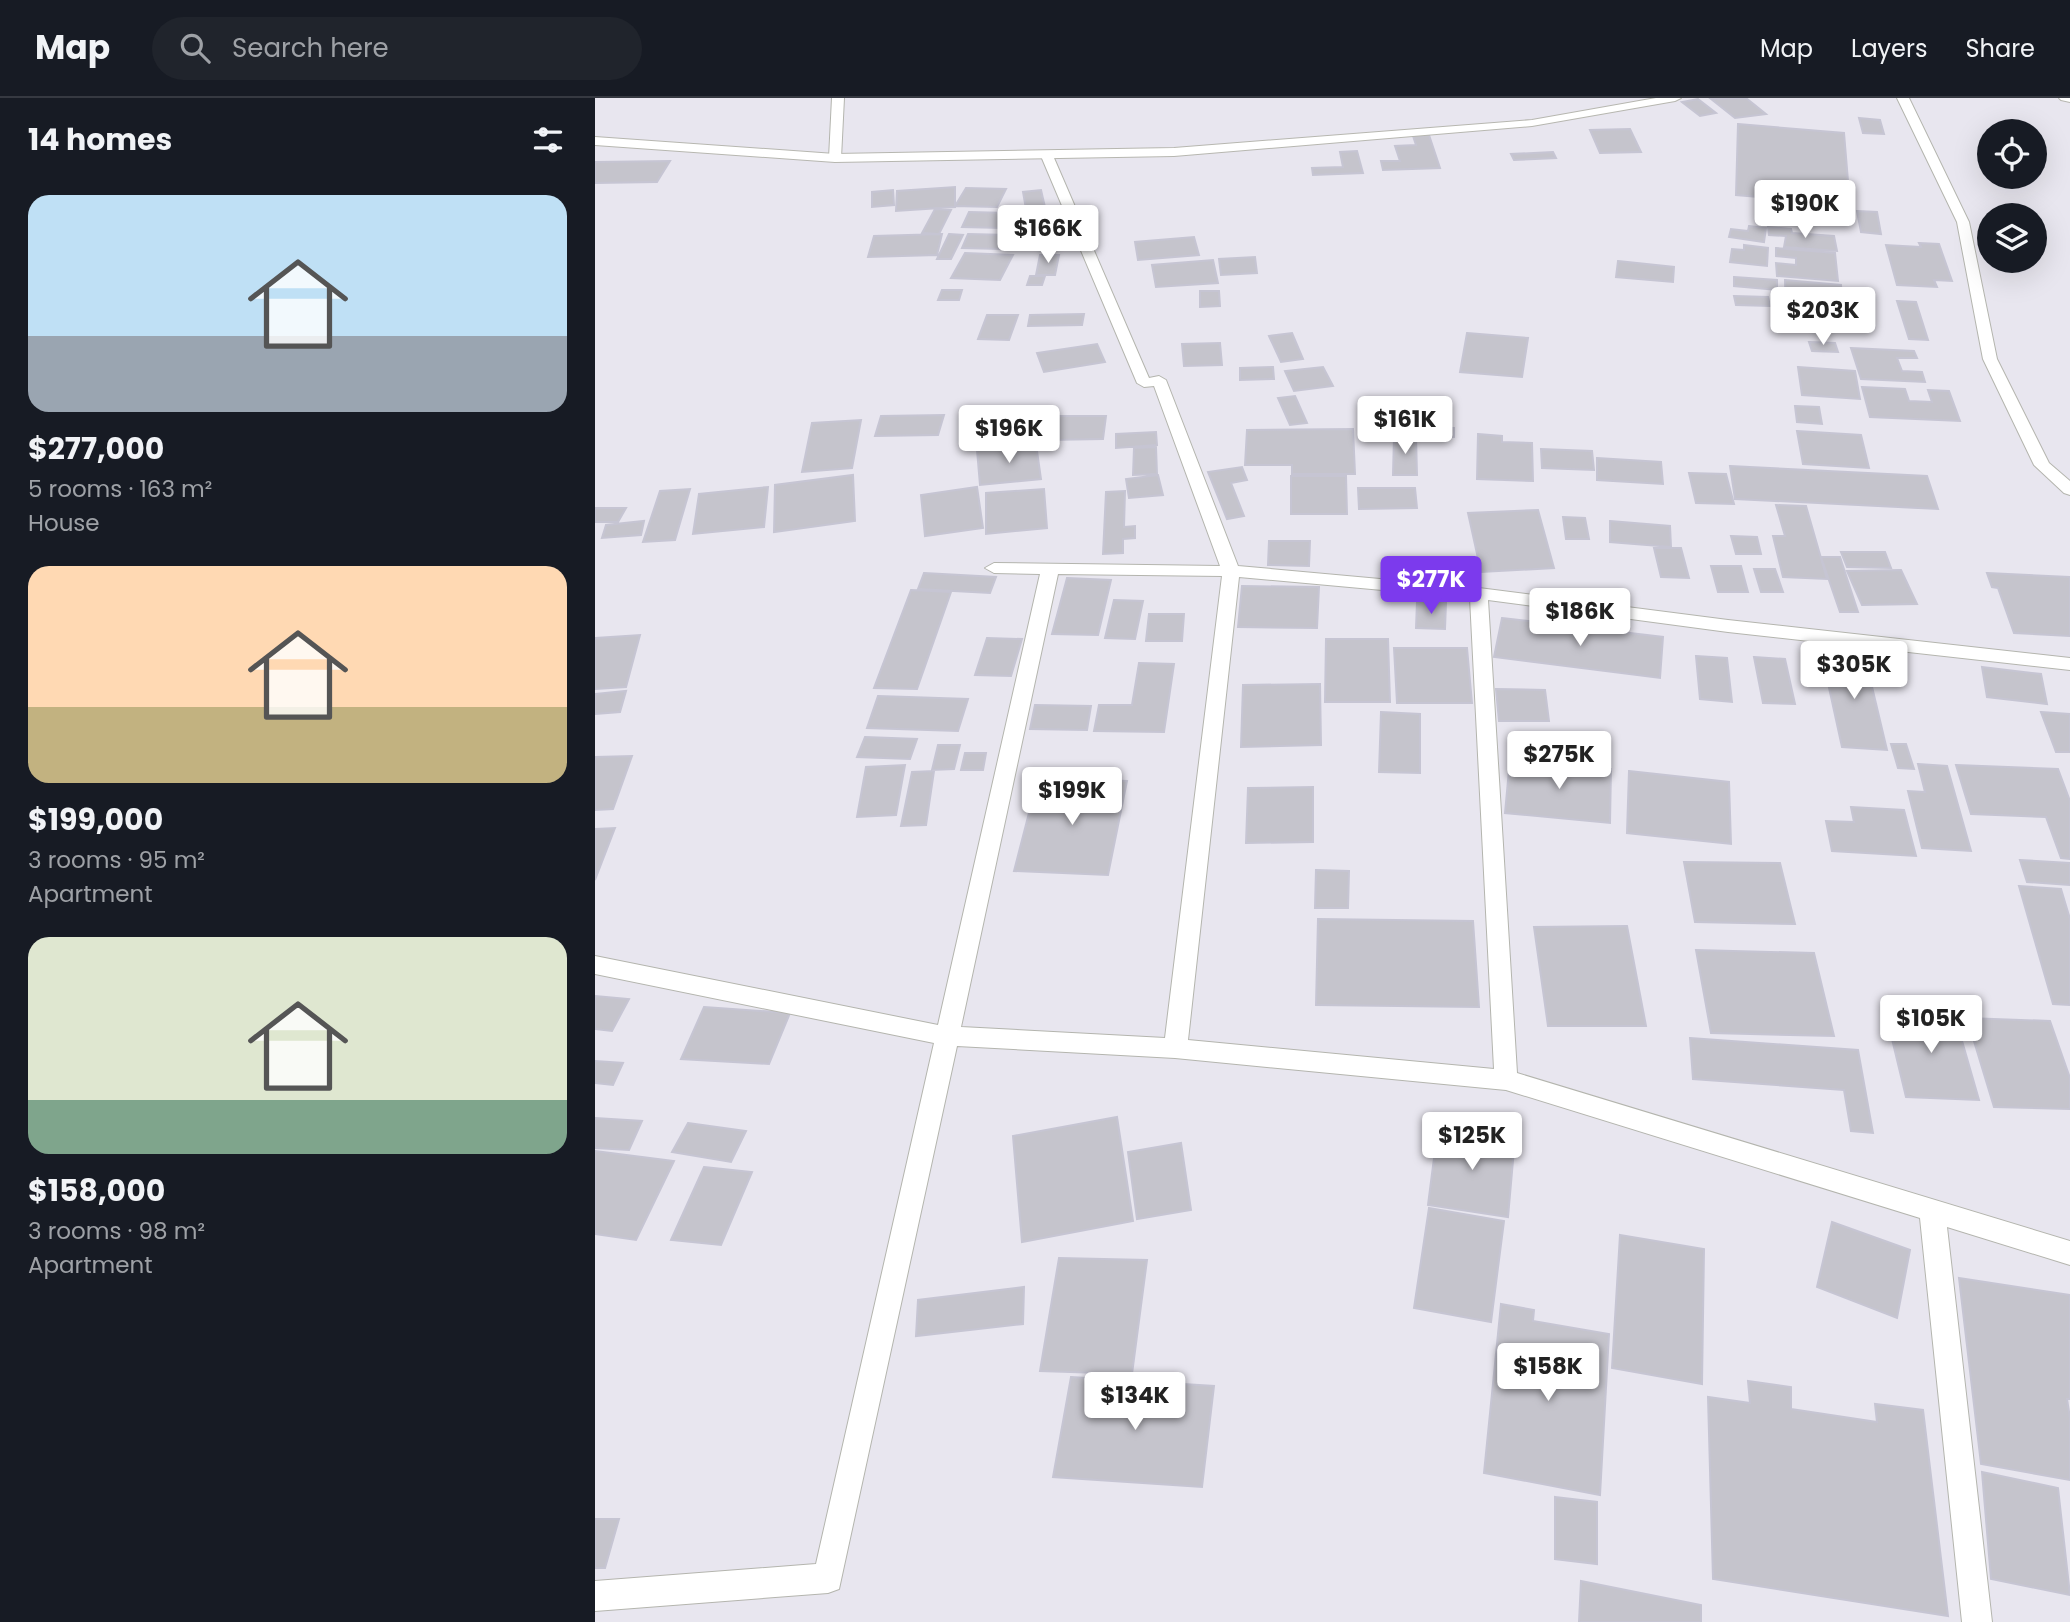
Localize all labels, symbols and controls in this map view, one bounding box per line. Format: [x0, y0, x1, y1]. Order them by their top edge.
search box [152, 17, 642, 80]
text: Map [35, 24, 110, 71]
icon: search [176, 29, 214, 67]
text: Search here [232, 30, 389, 66]
text: Map [1760, 32, 1813, 65]
text: Layers [1851, 32, 1927, 65]
text: Share [1965, 32, 2035, 65]
text: 14 homes [28, 118, 172, 161]
map controls [1977, 119, 2047, 273]
button: locate [1977, 119, 2047, 189]
icon: filters [529, 121, 567, 159]
pin: $190K [1756, 180, 1854, 240]
text: $190K [1771, 187, 1839, 219]
button: layers [1977, 203, 2047, 273]
pin: $166K [999, 206, 1097, 265]
text: $166K [1013, 212, 1083, 244]
icon: home [235, 241, 361, 367]
pin: $203K [1774, 288, 1872, 347]
text: $203K [1786, 294, 1860, 326]
pin: $161K [1356, 396, 1454, 456]
text: $161K [1373, 403, 1437, 435]
pin: $196K [960, 406, 1058, 465]
text: $196K [975, 412, 1043, 444]
text: $277,000 [28, 427, 164, 470]
text: 5 rooms · 163 m² [28, 473, 212, 505]
text: House [28, 507, 100, 539]
pin: $277K [1382, 556, 1480, 616]
text: $277K [1397, 563, 1465, 595]
pin: $186K [1531, 588, 1629, 648]
text: $186K [1545, 595, 1615, 627]
icon: home [235, 612, 361, 738]
pin: $305K [1805, 642, 1903, 701]
text: $305K [1816, 648, 1892, 680]
pin: $275K [1510, 732, 1608, 791]
text: $275K [1523, 738, 1595, 770]
pin: $199K [1023, 768, 1121, 827]
text: $199K [1038, 774, 1106, 806]
text: $199,000 [28, 798, 163, 841]
text: 3 rooms · 95 m² [28, 844, 205, 876]
text: Apartment [28, 878, 153, 910]
icon: home [235, 983, 361, 1109]
pin: $105K [1882, 996, 1980, 1055]
text: $105K [1896, 1002, 1966, 1034]
pin: $125K [1423, 1112, 1521, 1172]
text: $125K [1438, 1119, 1506, 1151]
text: $158,000 [28, 1169, 165, 1212]
text: 3 rooms · 98 m² [28, 1215, 205, 1247]
text: Apartment [28, 1249, 153, 1281]
pin: $158K [1499, 1344, 1597, 1403]
text: $158K [1513, 1350, 1583, 1382]
pin: $134K [1086, 1372, 1184, 1432]
text: $134K [1100, 1379, 1170, 1411]

